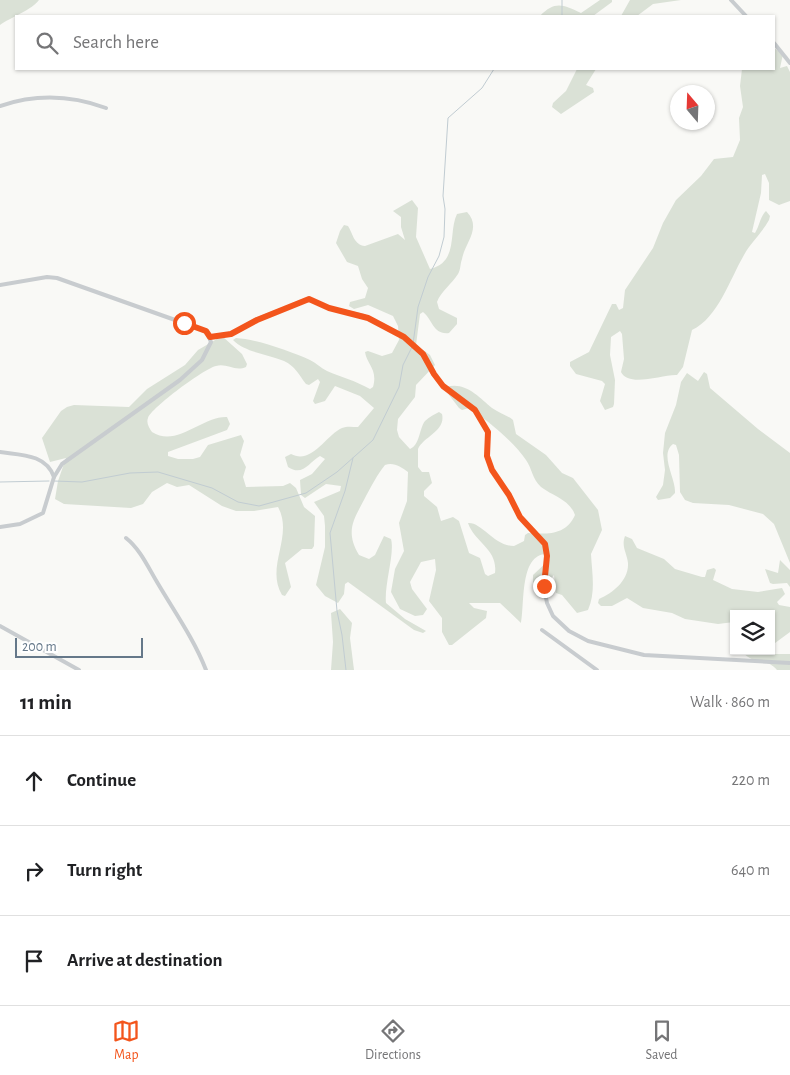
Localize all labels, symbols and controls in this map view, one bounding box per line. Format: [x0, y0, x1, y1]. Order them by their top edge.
search box [15, 15, 775, 70]
icon: search [33, 29, 61, 57]
text: Search here [73, 33, 159, 52]
north arrow [670, 85, 715, 130]
route start [173, 312, 196, 335]
route end [533, 575, 556, 598]
map controls [730, 610, 775, 655]
button: layers [730, 610, 775, 655]
scale bar [15, 635, 142, 658]
text: 200 m [22, 640, 57, 654]
text: 11 min [20, 692, 72, 713]
text: Walk · 860 m [690, 694, 770, 710]
icon: ahead [20, 767, 48, 795]
text: Continue [67, 771, 136, 790]
text: 220 m [732, 772, 770, 788]
icon: right [20, 857, 48, 885]
text: Turn right [67, 861, 142, 880]
text: 640 m [731, 862, 770, 878]
icon: arrive [20, 947, 48, 975]
text: Arrive at destination [67, 951, 223, 970]
tab: Map [112, 1017, 140, 1064]
tab: Directions [365, 1017, 421, 1064]
tab: Saved [646, 1017, 678, 1064]

